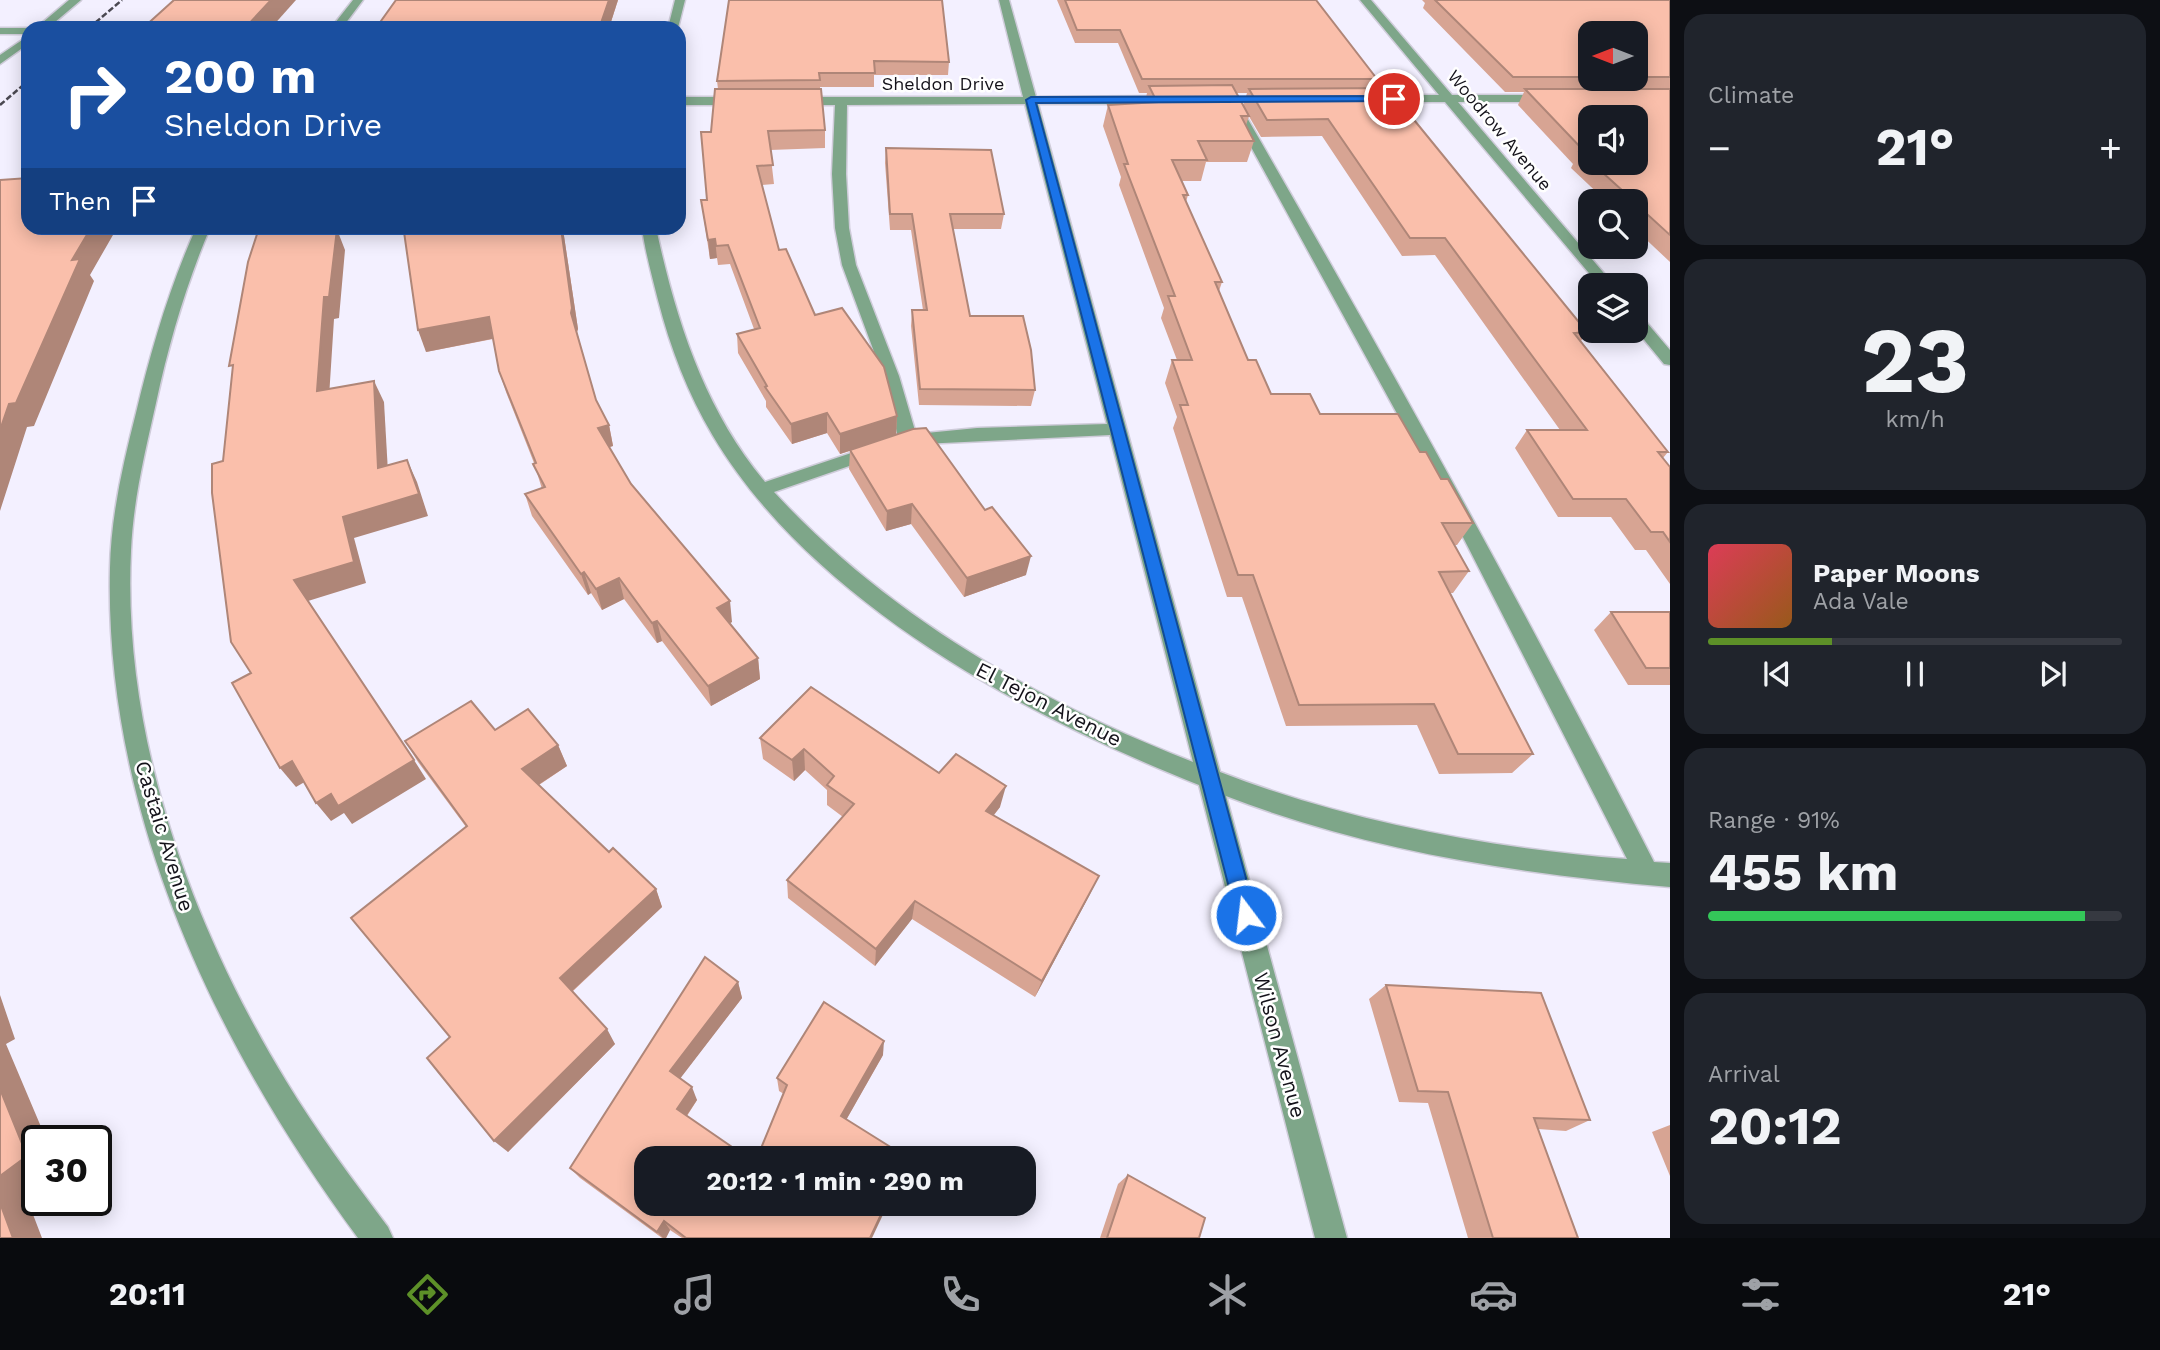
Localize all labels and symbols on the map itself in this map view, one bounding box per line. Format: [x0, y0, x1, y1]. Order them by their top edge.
north arrow [1578, 21, 1648, 91]
street label: Woodrow Avenue [1443, 65, 1557, 195]
pin [1364, 69, 1424, 129]
street label: Sheldon Drive [882, 73, 1004, 94]
street label: El Tejon Avenue [972, 657, 1126, 751]
street label: Castaic Avenue [130, 758, 200, 914]
position arrow [1209, 878, 1283, 952]
street label: Wilson Avenue [1249, 970, 1311, 1120]
speed limit sign: 30 [21, 1125, 112, 1216]

